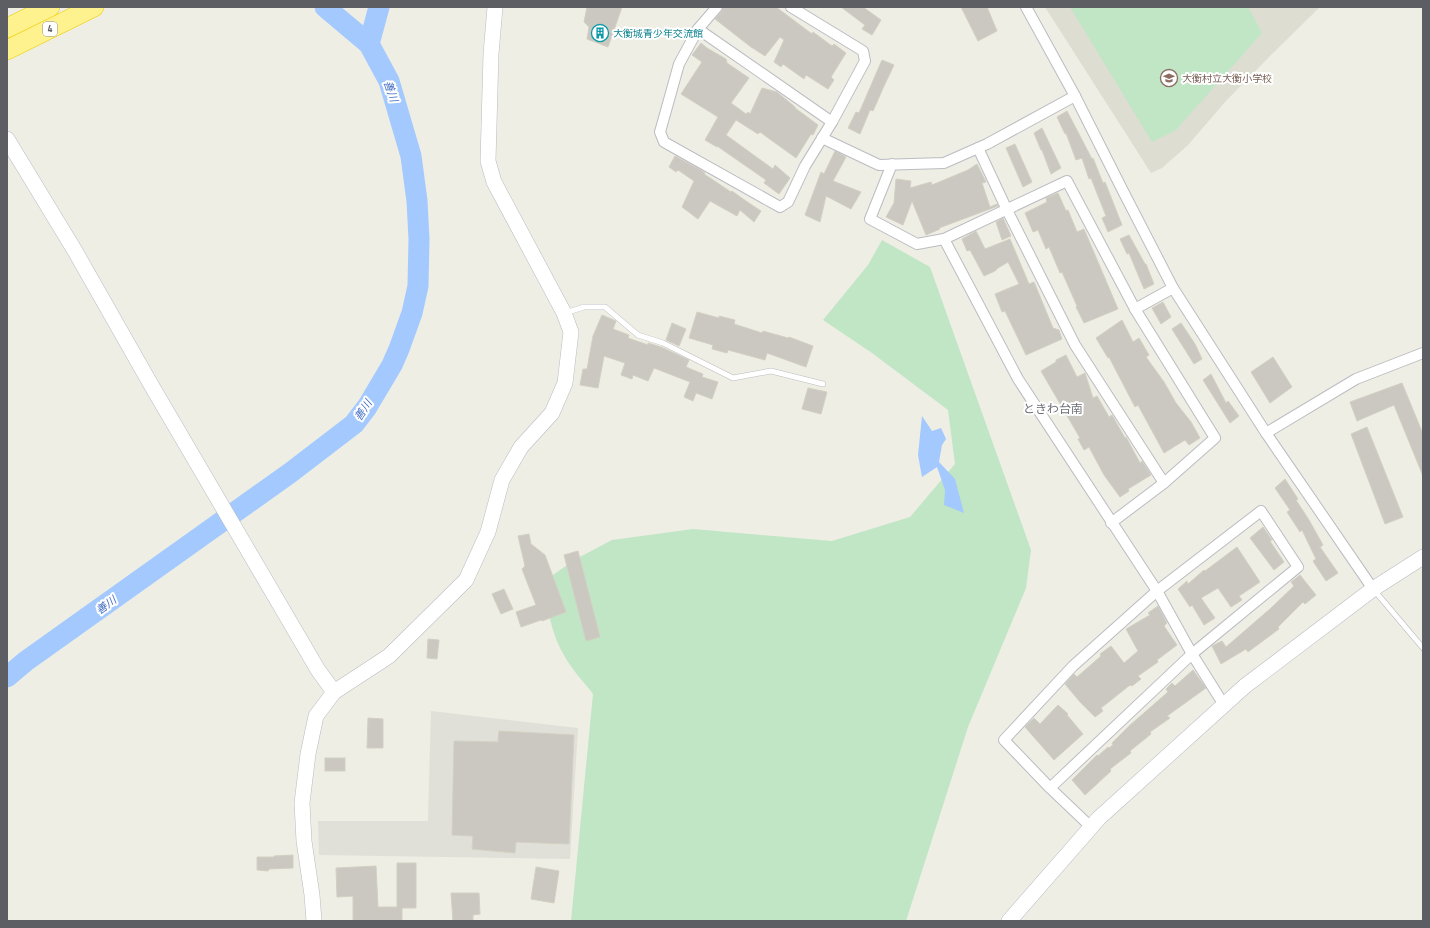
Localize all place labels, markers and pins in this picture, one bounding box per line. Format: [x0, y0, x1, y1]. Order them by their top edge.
building icon: 大衡城青少年交流館 [590, 23, 610, 43]
place label: 大衡城青少年交流館 [613, 26, 703, 41]
school or university icon: 大衡村立大衡小学校 [1159, 68, 1179, 88]
place label: 大衡村立大衡小学校 [1182, 71, 1272, 86]

